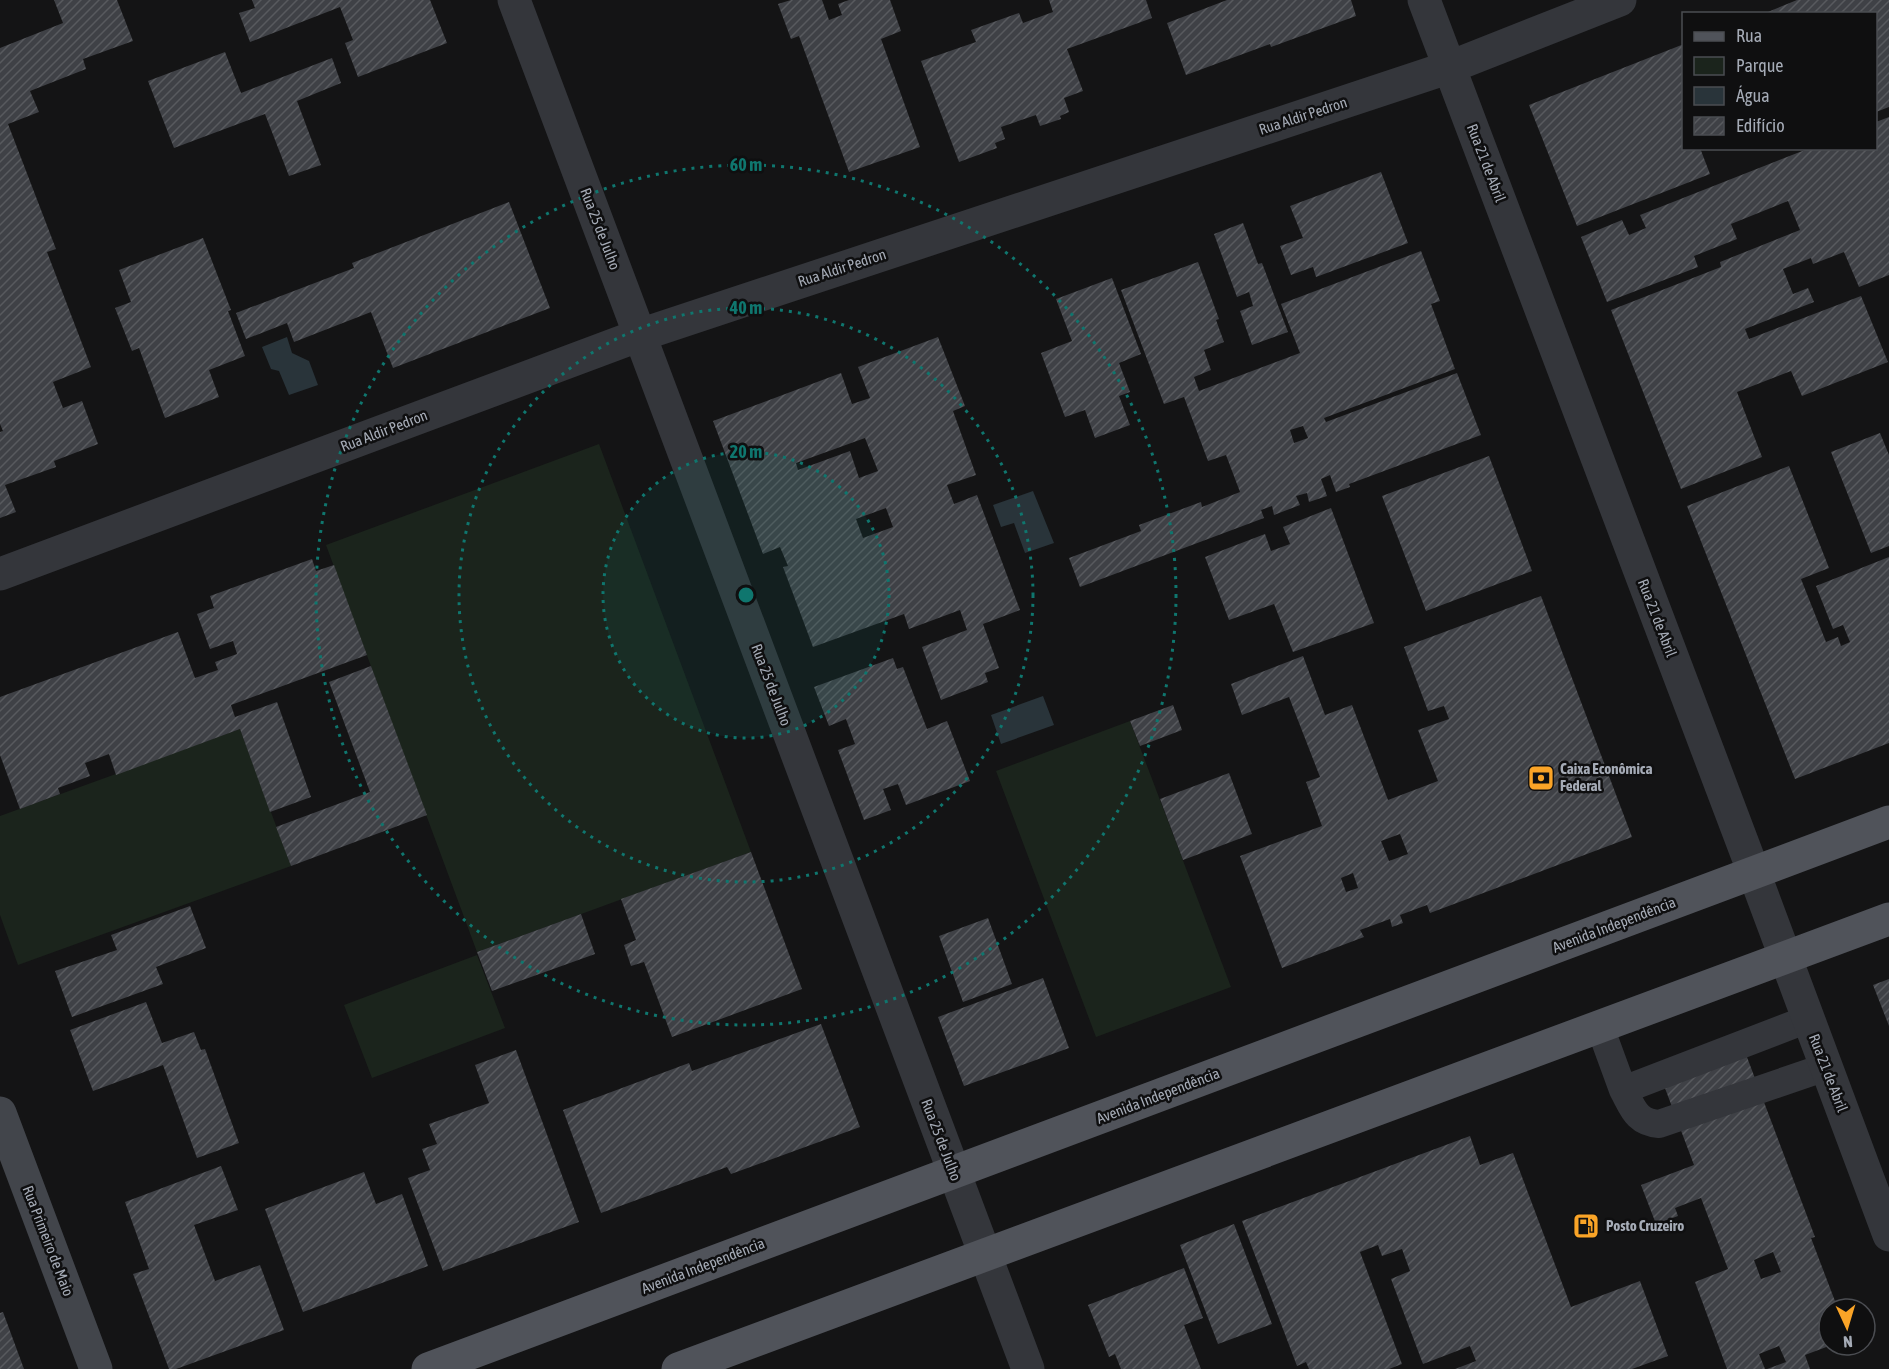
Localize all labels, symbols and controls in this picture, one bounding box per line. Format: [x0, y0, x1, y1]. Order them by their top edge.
legend [1682, 12, 1877, 150]
text: Rua [1736, 25, 1762, 46]
text: Parque [1736, 55, 1784, 76]
text: Água [1736, 85, 1770, 106]
street label: Rua Aldir Pedron [1257, 93, 1349, 138]
text: Edifício [1736, 115, 1785, 136]
street label: Rua 21 de Abril [1464, 121, 1509, 204]
text: 60 m [730, 154, 762, 175]
street label: Rua 25 de Julho [577, 186, 624, 272]
street label: Rua Aldir Pedron [796, 245, 888, 290]
text: 40 m [729, 297, 762, 318]
street label: Rua Aldir Pedron [338, 406, 430, 455]
text: 20 m [730, 441, 762, 462]
street label: Rua 21 de Abril [1635, 576, 1680, 659]
centre of rings [736, 585, 756, 605]
street label: Rua 25 de Julho [748, 642, 795, 728]
place label: Caixa Econômica Federal [1560, 760, 1652, 794]
bank icon: Caixa Econômica Federal [1526, 763, 1556, 793]
street label: Avenida Independência [1550, 893, 1678, 956]
street label: Rua 21 de Abril [1806, 1031, 1851, 1114]
street label: Avenida Independência [1094, 1064, 1222, 1127]
street label: Rua 25 de Julho [918, 1097, 965, 1183]
street label: Rua Primeiro de Maio [20, 1183, 77, 1299]
fuel station icon: Posto Cruzeiro [1571, 1211, 1601, 1241]
place label: Posto Cruzeiro [1606, 1217, 1684, 1234]
street label: Avenida Independência [639, 1234, 767, 1297]
north arrow [1817, 1297, 1877, 1357]
text: N [1843, 1333, 1853, 1351]

